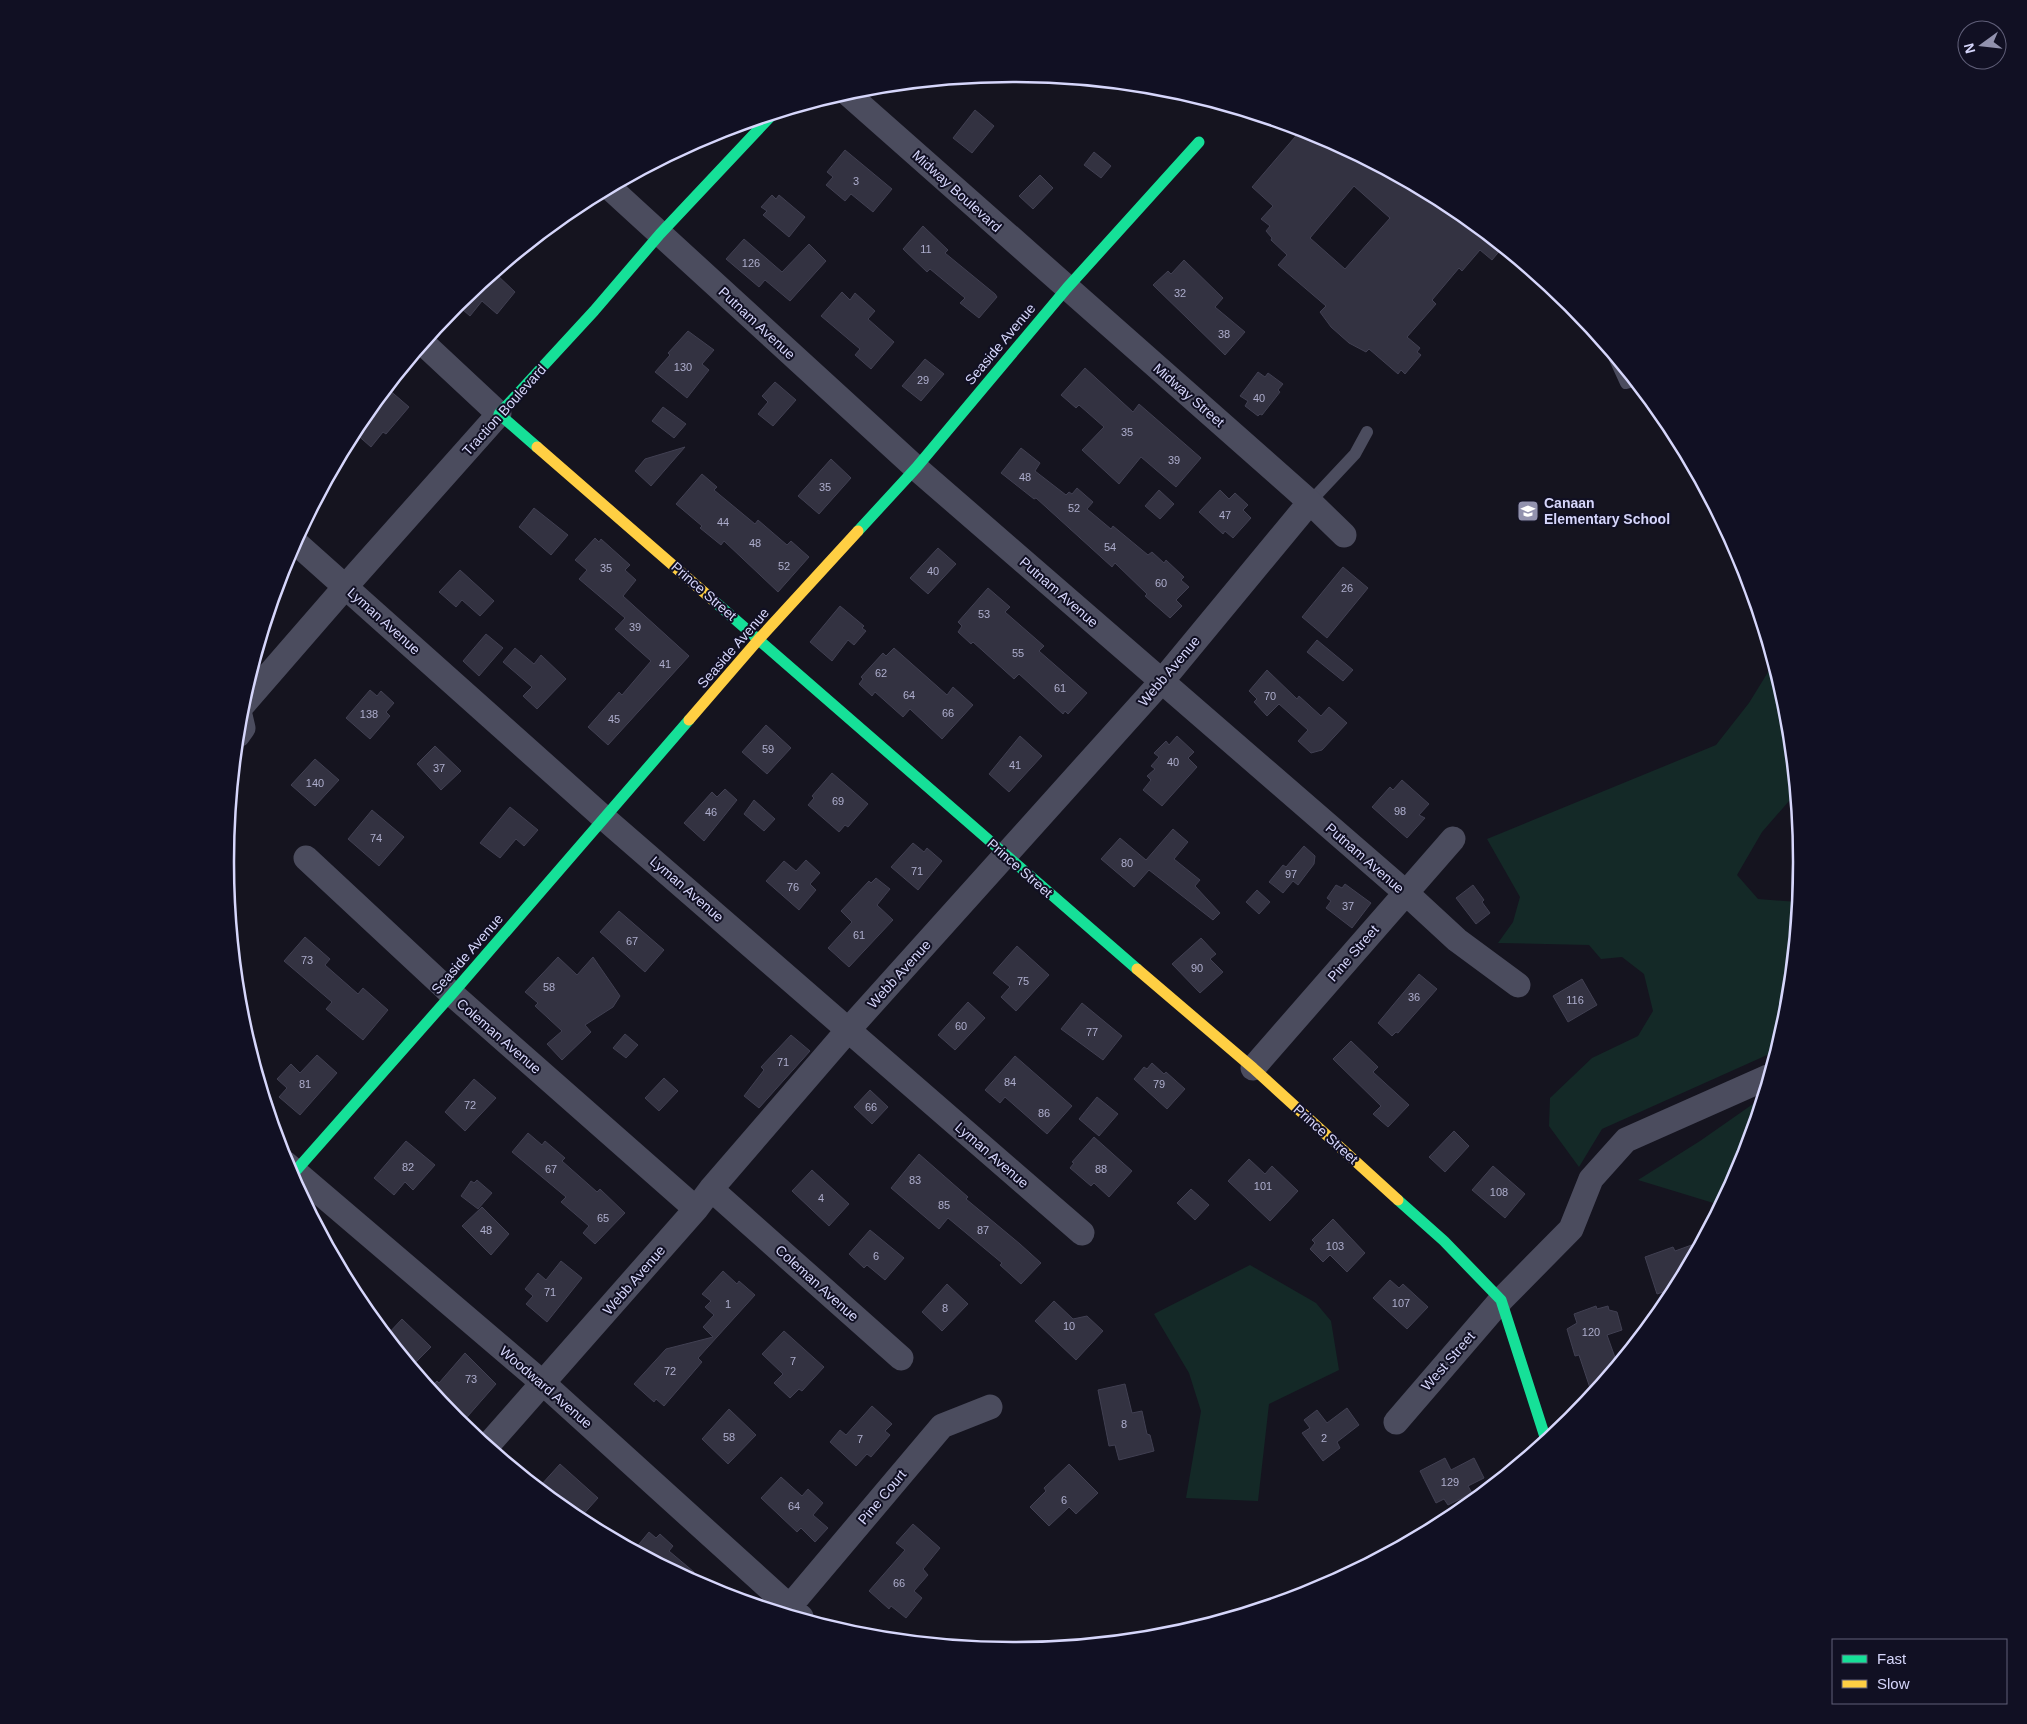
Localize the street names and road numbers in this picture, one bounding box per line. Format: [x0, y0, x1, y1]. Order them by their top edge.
street label: Midway Boulevard [909, 147, 1005, 235]
street label: Putnam Avenue [715, 284, 799, 363]
street label: Seaside Avenue [961, 300, 1039, 388]
street label: Midway Street [1150, 360, 1228, 430]
street label: Traction Boulevard [459, 361, 549, 459]
street label: Putnam Avenue [1017, 554, 1102, 631]
street label: Prince Street [668, 558, 740, 624]
street label: Lyman Avenue [345, 584, 424, 658]
street label: Seaside Avenue [694, 605, 772, 691]
street label: Webb Avenue [1135, 633, 1203, 709]
street label: Putnam Avenue [1323, 820, 1408, 897]
street label: Prince Street [984, 835, 1056, 901]
street label: Lyman Avenue [647, 853, 727, 925]
street label: Seaside Avenue [428, 911, 506, 997]
street label: Pine Street [1324, 922, 1382, 984]
street label: Webb Avenue [864, 936, 934, 1012]
street label: Coleman Avenue [454, 995, 545, 1077]
street label: Prince Street [1291, 1101, 1361, 1167]
street label: Lyman Avenue [952, 1119, 1032, 1191]
street label: Coleman Avenue [772, 1241, 862, 1325]
street label: Webb Avenue [600, 1242, 669, 1318]
street label: West Street [1418, 1328, 1478, 1394]
street label: Woodward Avenue [497, 1343, 596, 1432]
street label: Pine Court [855, 1466, 909, 1527]

